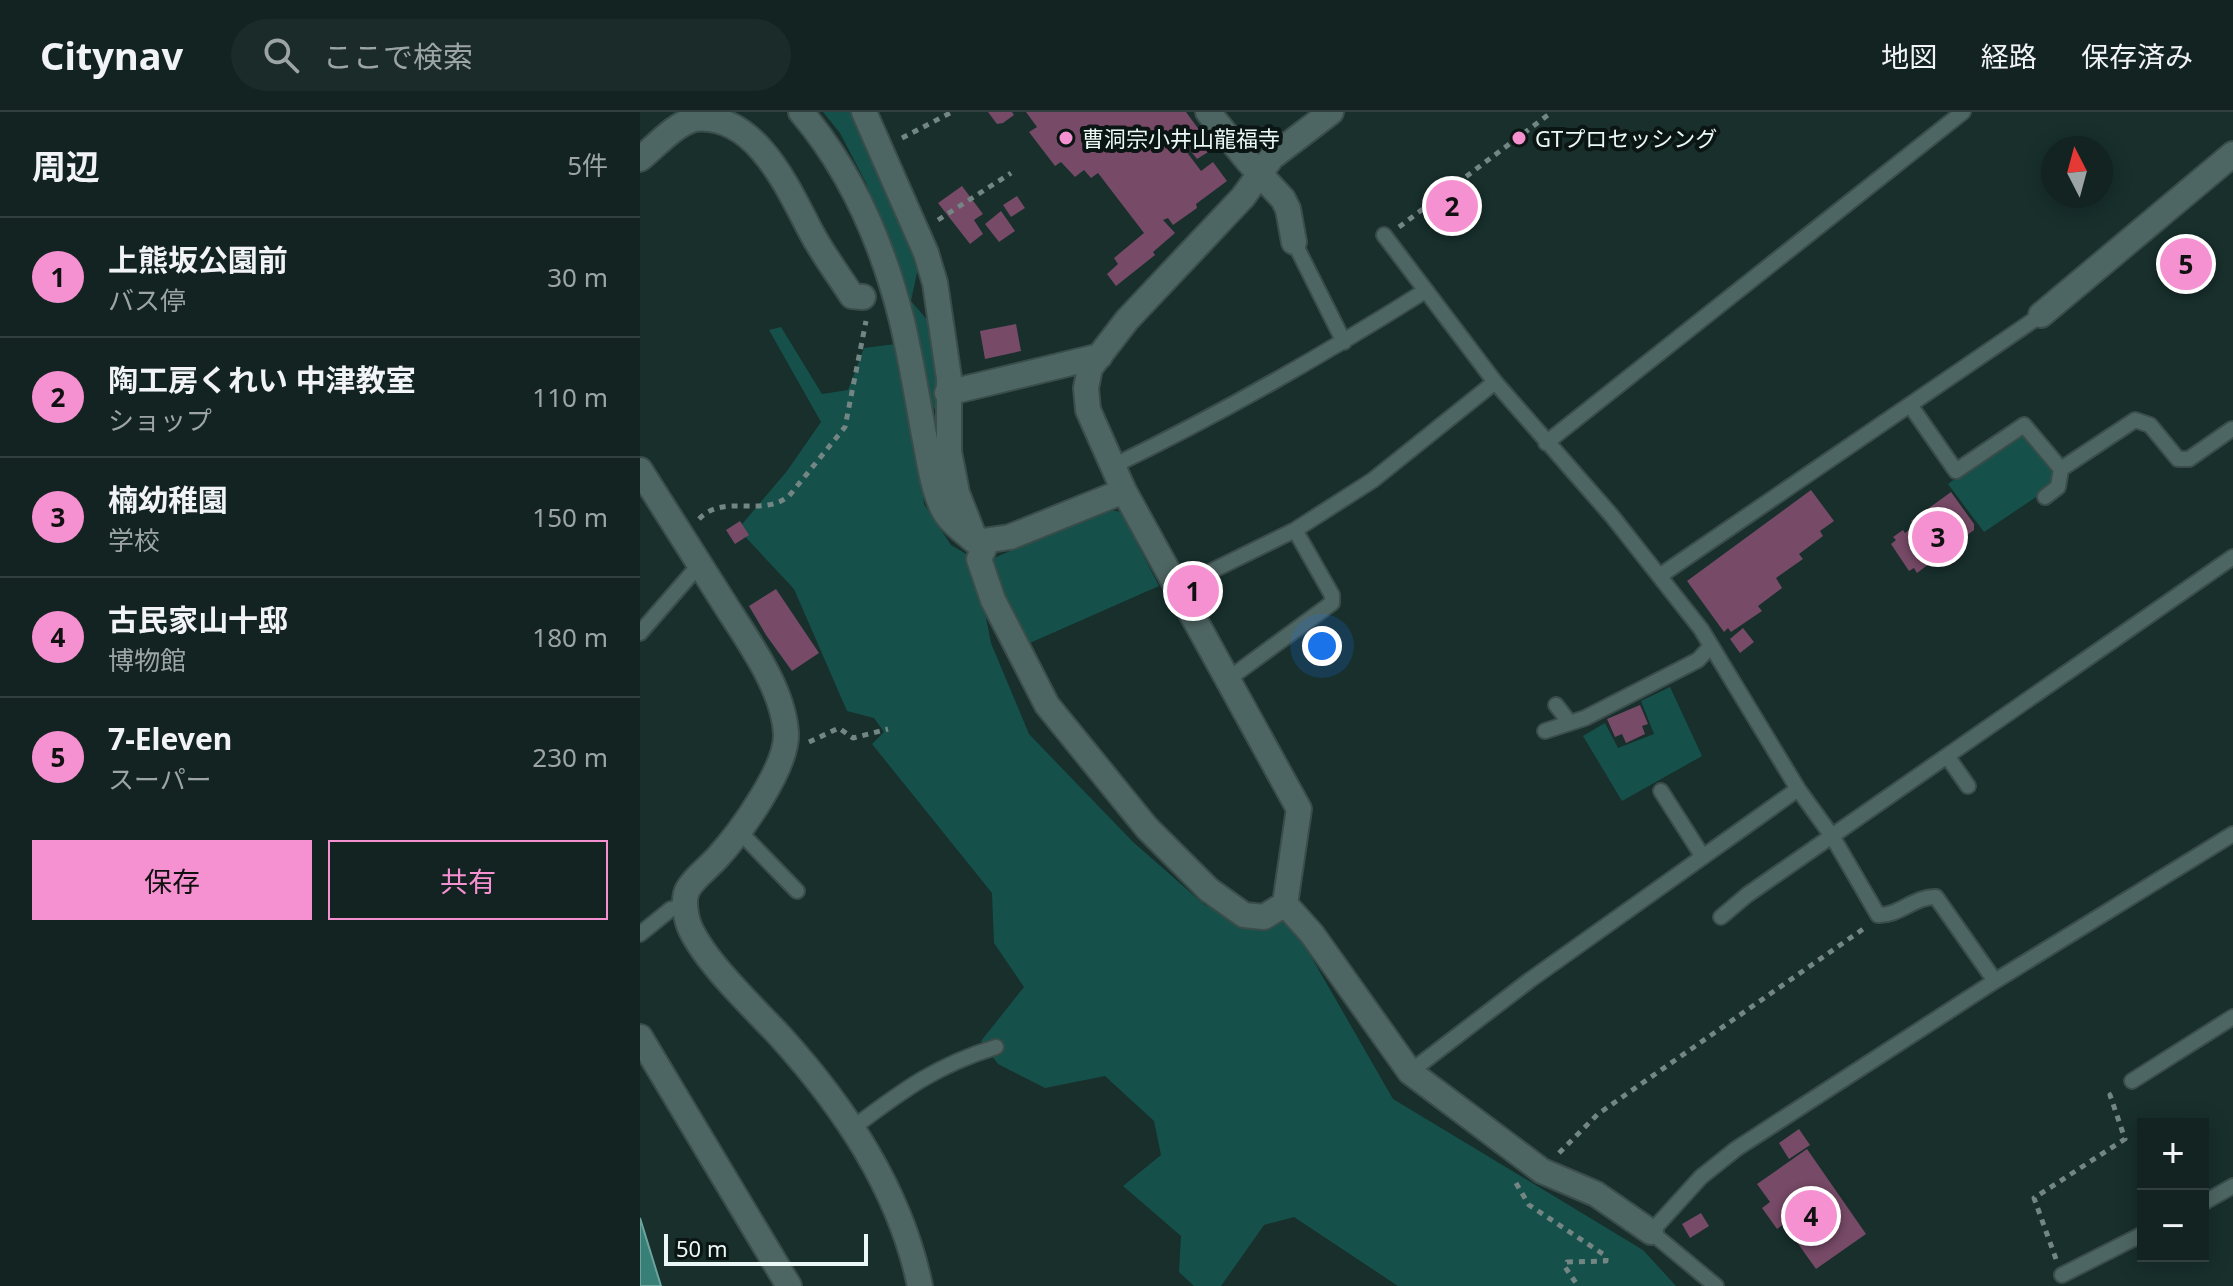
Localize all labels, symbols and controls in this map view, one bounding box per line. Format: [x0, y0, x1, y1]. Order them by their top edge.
search box [231, 19, 791, 91]
text: Citynav [40, 29, 183, 81]
icon: search [259, 33, 303, 77]
text: ここで検索 [323, 36, 473, 77]
text: 地図 [1881, 37, 1937, 75]
text: 経路 [1981, 37, 2037, 75]
text: 保存済み [2081, 37, 2193, 75]
place label: 曹洞宗小井山龍福寺 [1082, 123, 1280, 153]
place label: GTプロセッシング [1535, 123, 1717, 153]
marker: 曹洞宗小井山龍福寺 [1057, 129, 1075, 147]
marker: GTプロセッシング [1510, 129, 1528, 147]
north arrow [2041, 136, 2113, 208]
text: 周辺 [32, 143, 100, 189]
text: 5件 [567, 147, 608, 183]
pin: 2 [1426, 176, 1478, 236]
pin: 5 [2160, 234, 2212, 294]
text: 上熊坂公園前 [108, 239, 288, 280]
text: 1 [51, 259, 65, 295]
text: 30 m [547, 259, 608, 295]
text: バス停 [108, 282, 186, 318]
text: 陶工房くれい 中津教室 [108, 359, 416, 400]
text: 2 [51, 379, 65, 415]
text: 110 m [532, 379, 608, 415]
text: ショップ [108, 402, 212, 438]
text: 楠幼稚園 [108, 479, 228, 520]
text: 3 [51, 499, 65, 535]
text: 150 m [532, 499, 608, 535]
pin: 3 [1912, 507, 1964, 567]
text: 学校 [108, 522, 160, 558]
pin: 1 [1167, 561, 1219, 621]
text: 古民家山十邸 [108, 599, 288, 640]
text: 4 [51, 619, 65, 655]
text: 180 m [532, 619, 608, 655]
your location [1302, 626, 1342, 666]
text: 博物館 [108, 642, 186, 678]
text: 7-Eleven [108, 718, 232, 759]
text: 5 [51, 739, 65, 775]
text: 230 m [532, 739, 608, 775]
text: スーパー [108, 761, 212, 797]
button: 保存 [32, 840, 312, 920]
button: 共有 [328, 840, 608, 920]
map controls [2137, 1118, 2209, 1262]
button: + [2137, 1118, 2209, 1190]
pin: 4 [1785, 1186, 1837, 1246]
button: − [2137, 1190, 2209, 1262]
scale bar [664, 1230, 868, 1266]
text: 50 m [676, 1233, 727, 1263]

